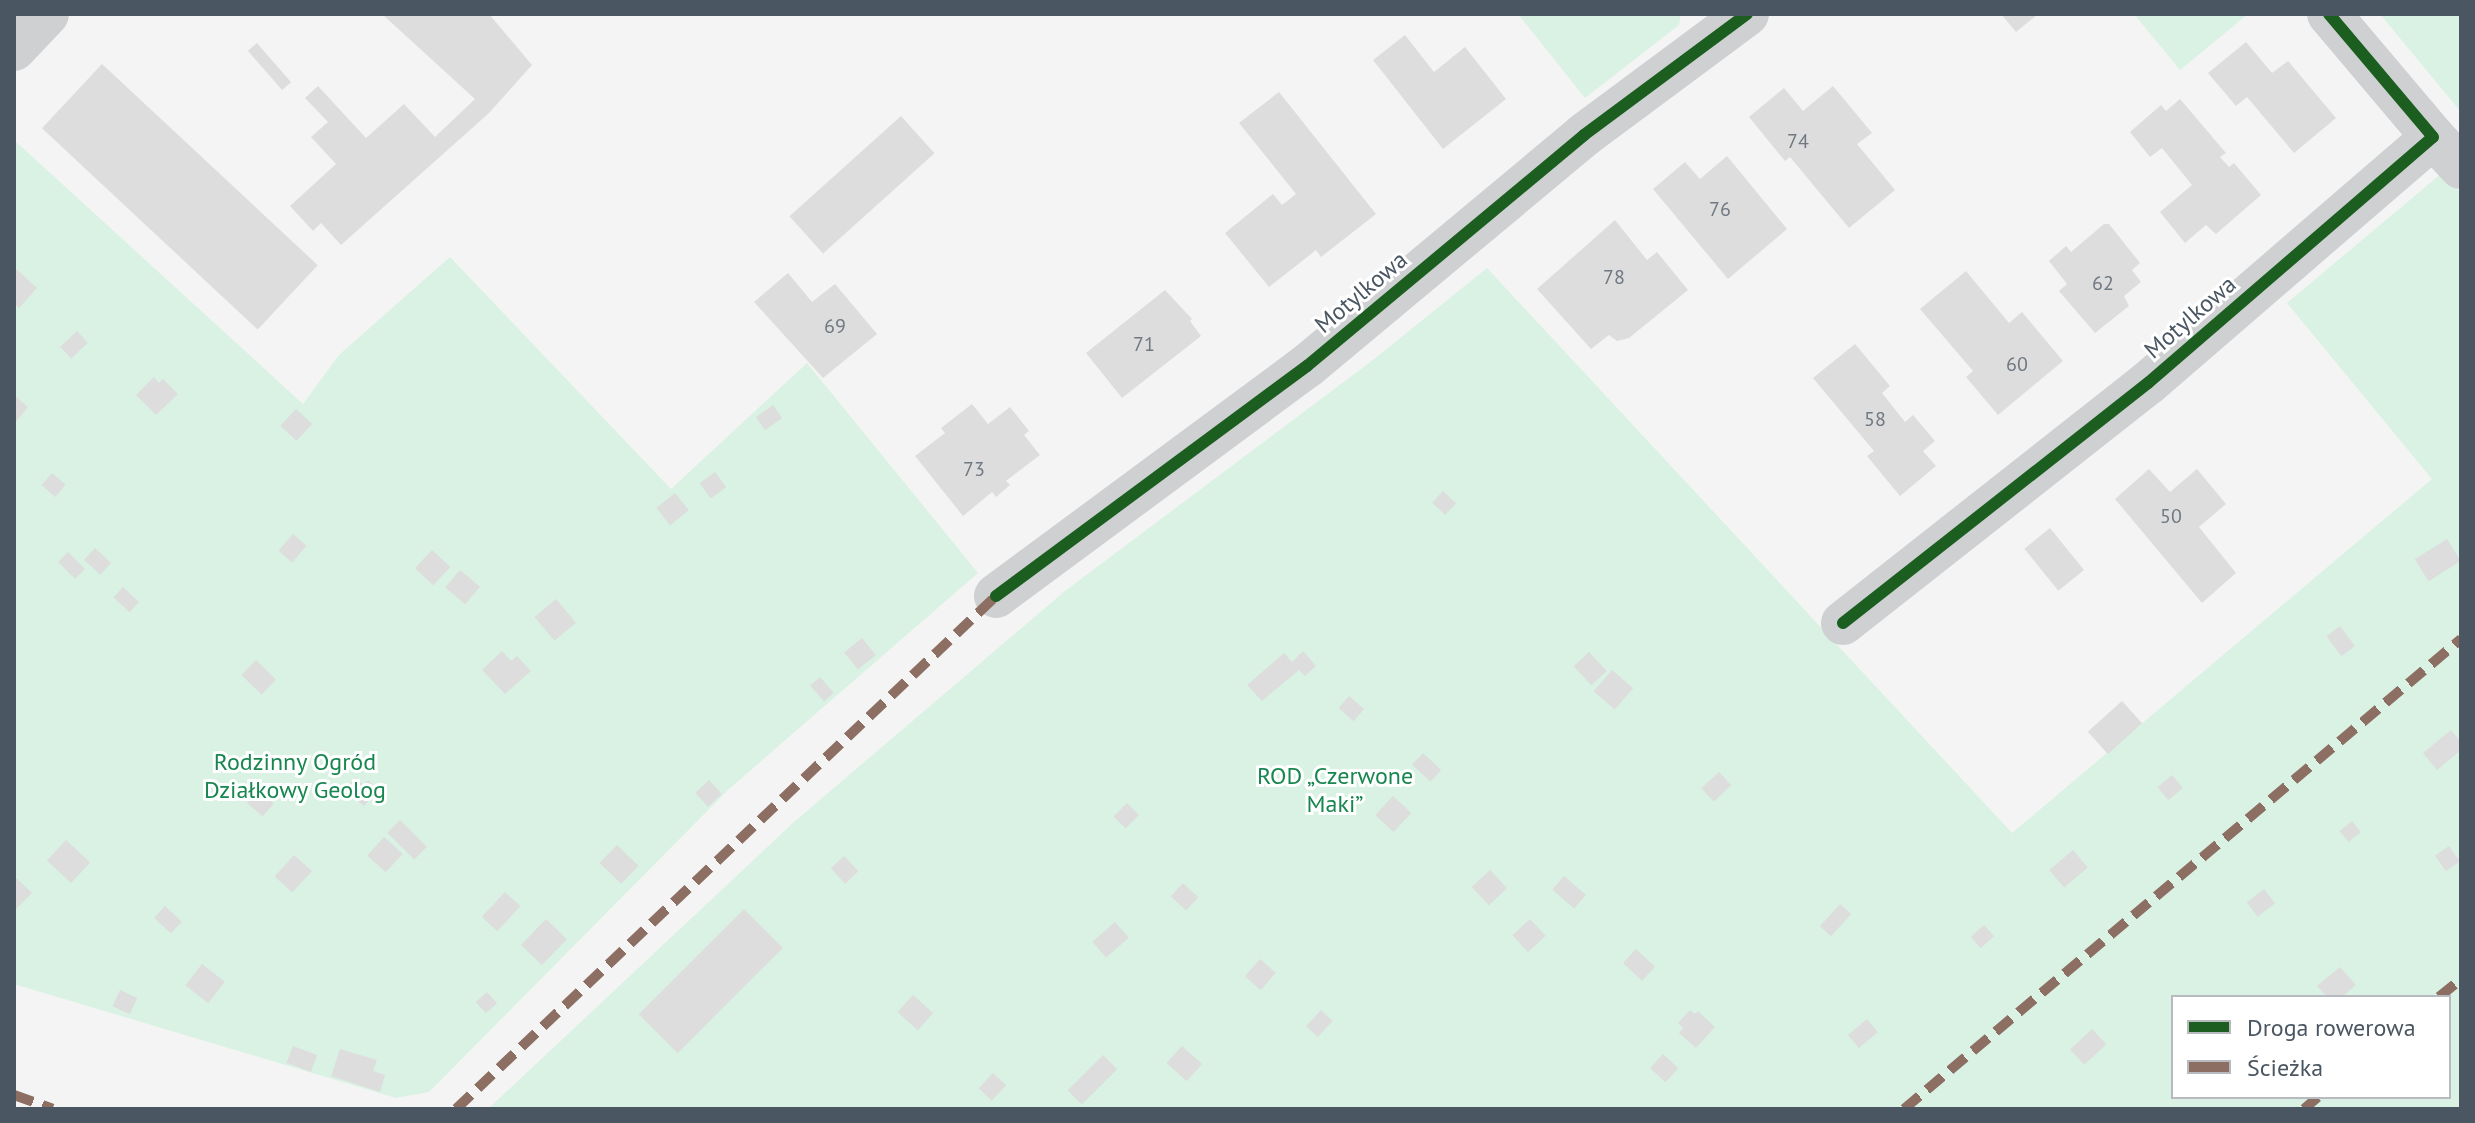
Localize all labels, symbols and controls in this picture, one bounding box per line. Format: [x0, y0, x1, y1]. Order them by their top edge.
house number: 74 [1787, 129, 1809, 153]
house number: 76 [1709, 197, 1731, 221]
street label: Motylkowa [1309, 245, 1413, 339]
house number: 78 [1603, 265, 1625, 289]
street label: Motylkowa [2138, 270, 2242, 364]
house number: 62 [2092, 271, 2114, 295]
house number: 69 [824, 314, 846, 338]
house number: 71 [1133, 332, 1155, 356]
house number: 60 [2006, 352, 2028, 376]
house number: 58 [1864, 407, 1886, 431]
house number: 73 [963, 457, 985, 481]
house number: 50 [2160, 504, 2182, 528]
park label: Rodzinny Ogród Działkowy Geolog [204, 748, 386, 804]
park label: ROD „Czerwone Maki” [1256, 762, 1414, 818]
legend [2171, 995, 2451, 1099]
text: Droga rowerowa [2247, 1012, 2416, 1043]
text: Ścieżka [2247, 1052, 2323, 1083]

